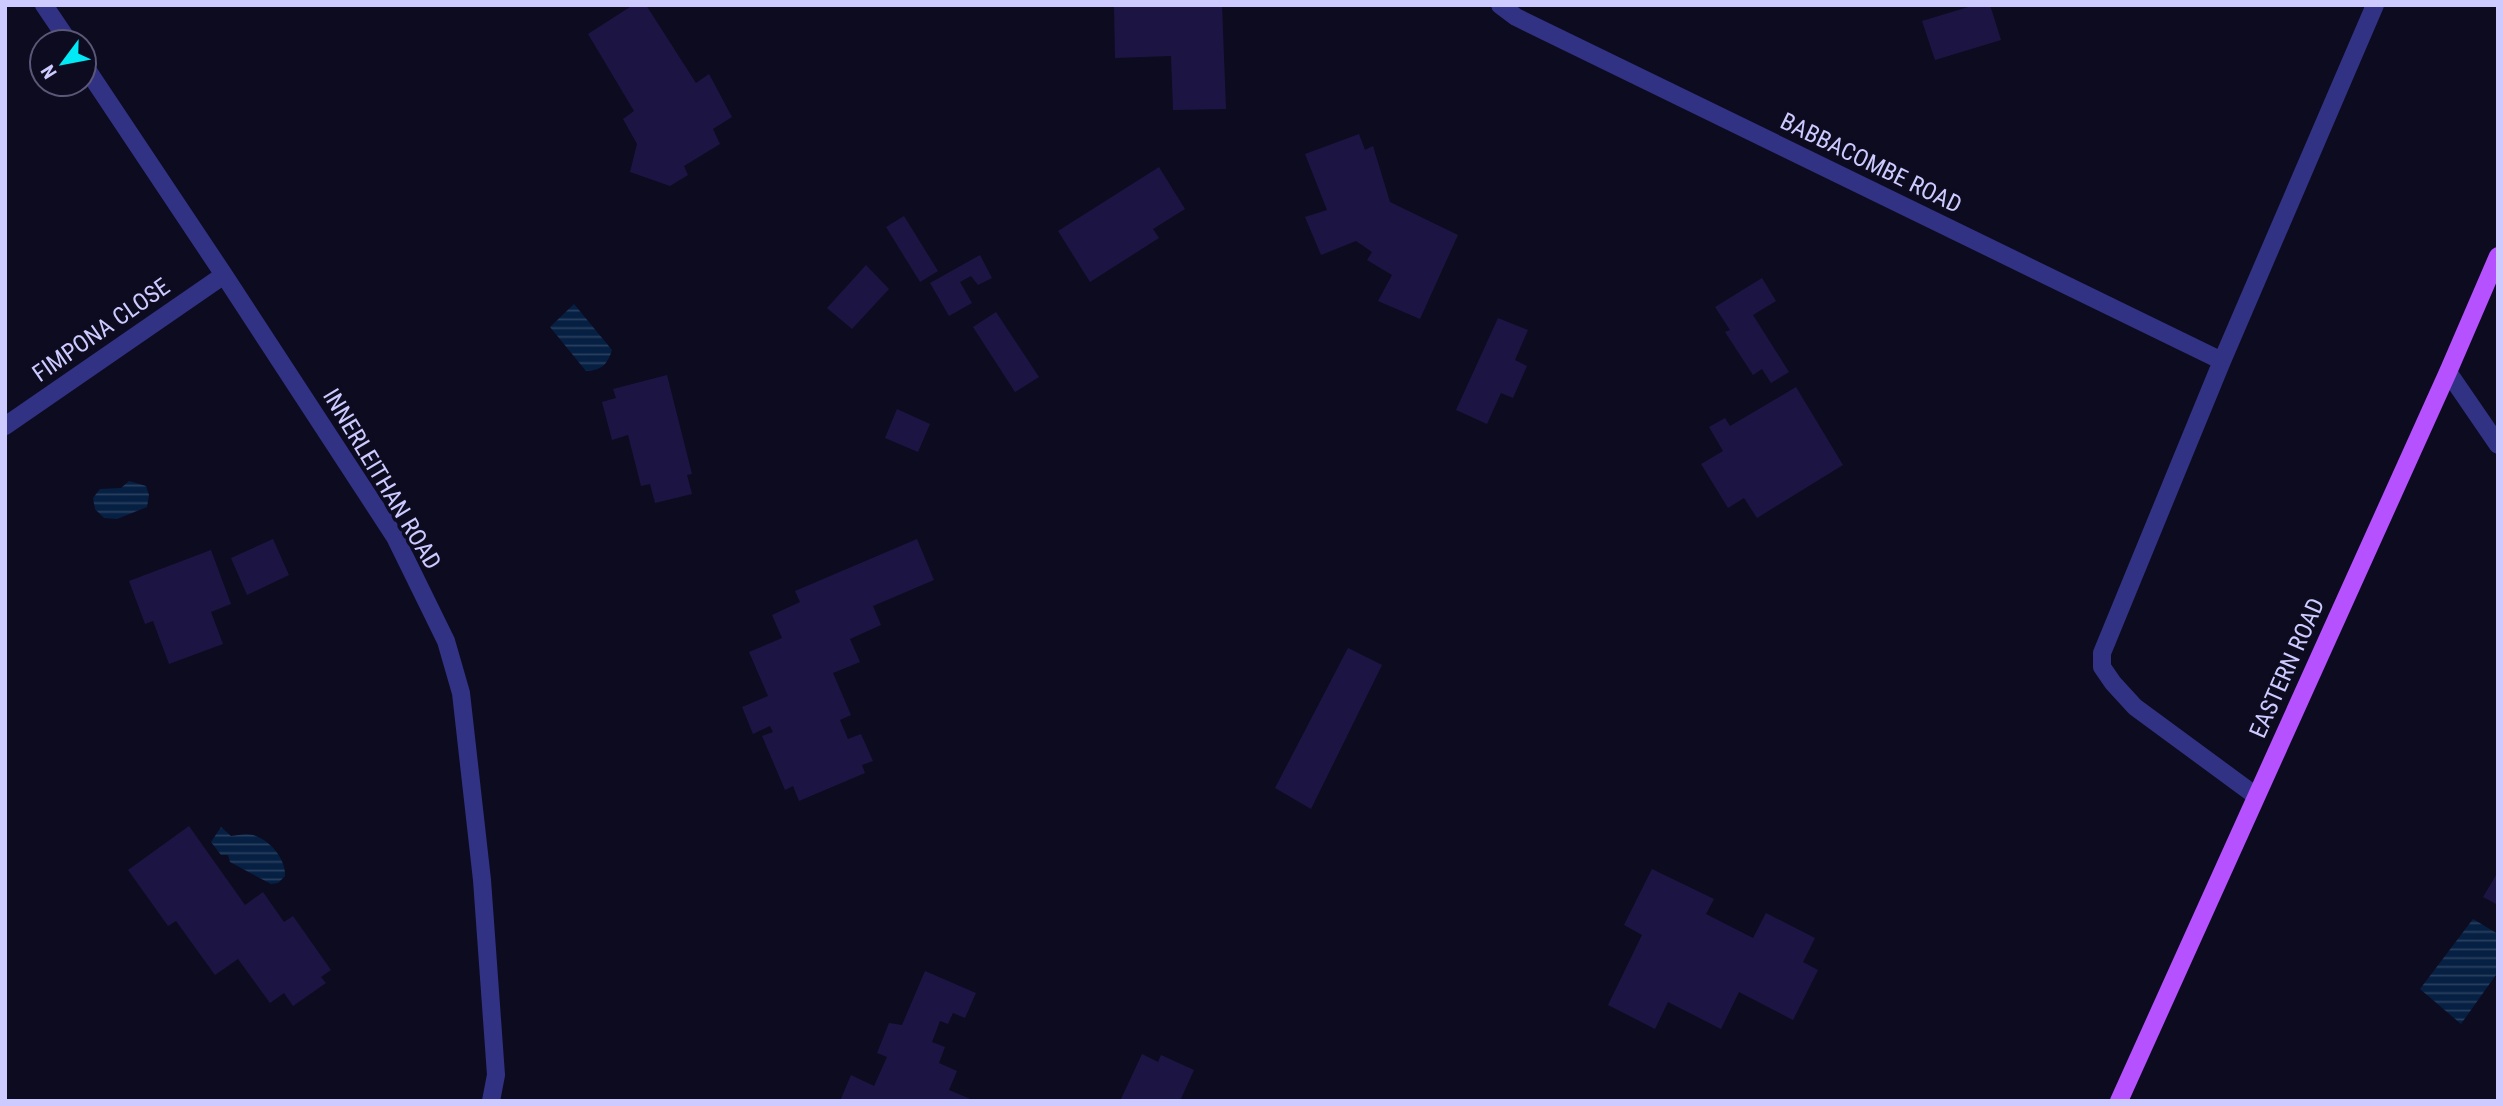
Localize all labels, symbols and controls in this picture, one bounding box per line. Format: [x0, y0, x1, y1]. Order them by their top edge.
north arrow [28, 28, 98, 98]
text: N [36, 61, 62, 83]
street label: BABBACOMBE ROAD [1776, 107, 1966, 219]
street label: FIMPONA CLOSE [27, 272, 175, 388]
street label: INNERLEITHAN ROAD [317, 384, 447, 574]
street label: EASTERN ROAD [2244, 594, 2330, 742]

